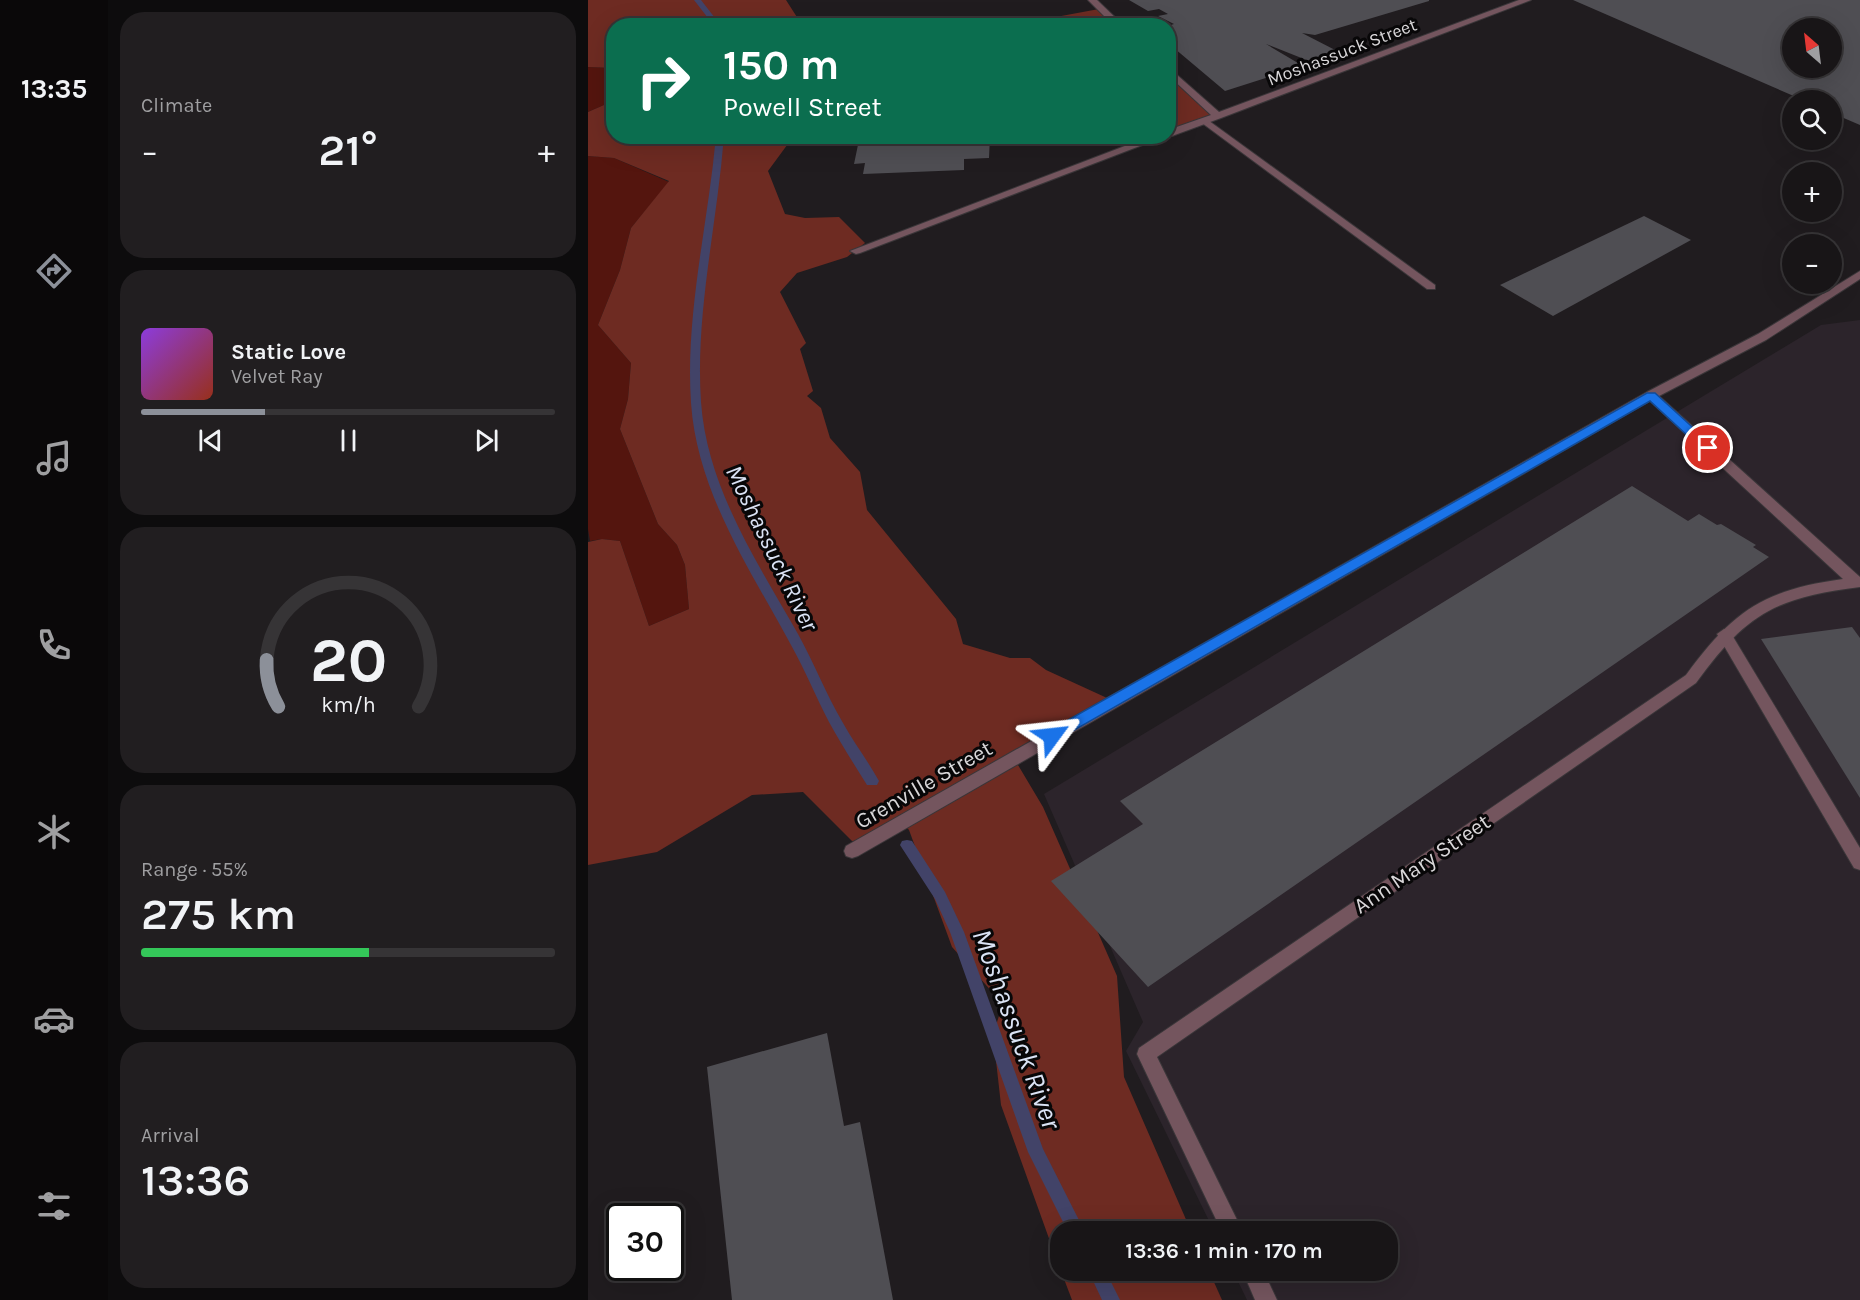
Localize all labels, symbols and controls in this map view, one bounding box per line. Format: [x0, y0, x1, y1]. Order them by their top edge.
street label: Moshassuck Street [1264, 13, 1420, 91]
north arrow [1782, 18, 1842, 78]
map controls [1782, 18, 1842, 294]
text: 150 m [723, 40, 839, 90]
icon: right [624, 42, 702, 120]
text: 13:35 [21, 73, 87, 105]
button: search [1782, 90, 1842, 150]
text: Powell Street [723, 91, 882, 123]
text: Climate [141, 94, 212, 117]
text: 21° [318, 124, 378, 176]
text: − [141, 132, 158, 170]
text: + [538, 132, 555, 170]
button: + [1782, 162, 1842, 222]
button: − [1782, 234, 1842, 294]
icon: directions [33, 250, 75, 292]
text: Static Love [231, 339, 346, 365]
text: Velvet Ray [231, 365, 323, 388]
pin [1682, 422, 1733, 473]
icon: previous [194, 424, 227, 457]
icon: pause [332, 424, 365, 457]
icon: next [470, 424, 503, 457]
icon: arrive [1691, 431, 1724, 464]
icon: music [33, 437, 75, 479]
water label: Moshassuck River [720, 461, 825, 636]
icon: phone [33, 624, 75, 666]
text: 20 [309, 624, 387, 697]
text: km/h [321, 692, 375, 717]
position arrow [1020, 704, 1084, 768]
street label: Grenville Street [851, 735, 997, 835]
street label: Ann Mary Street [1349, 809, 1495, 919]
icon: climate [33, 811, 75, 853]
text: Range · 55% [141, 858, 248, 881]
text: 275 km [141, 888, 296, 940]
water label: Moshassuck River [965, 924, 1069, 1135]
icon: car [33, 998, 75, 1040]
text: Arrival [141, 1124, 200, 1147]
text: 13:36 [141, 1154, 251, 1206]
icon: filters [33, 1185, 75, 1227]
speed limit sign: 30 [606, 1203, 684, 1281]
text: 13:36 · 1 min · 170 m [1125, 1238, 1323, 1264]

